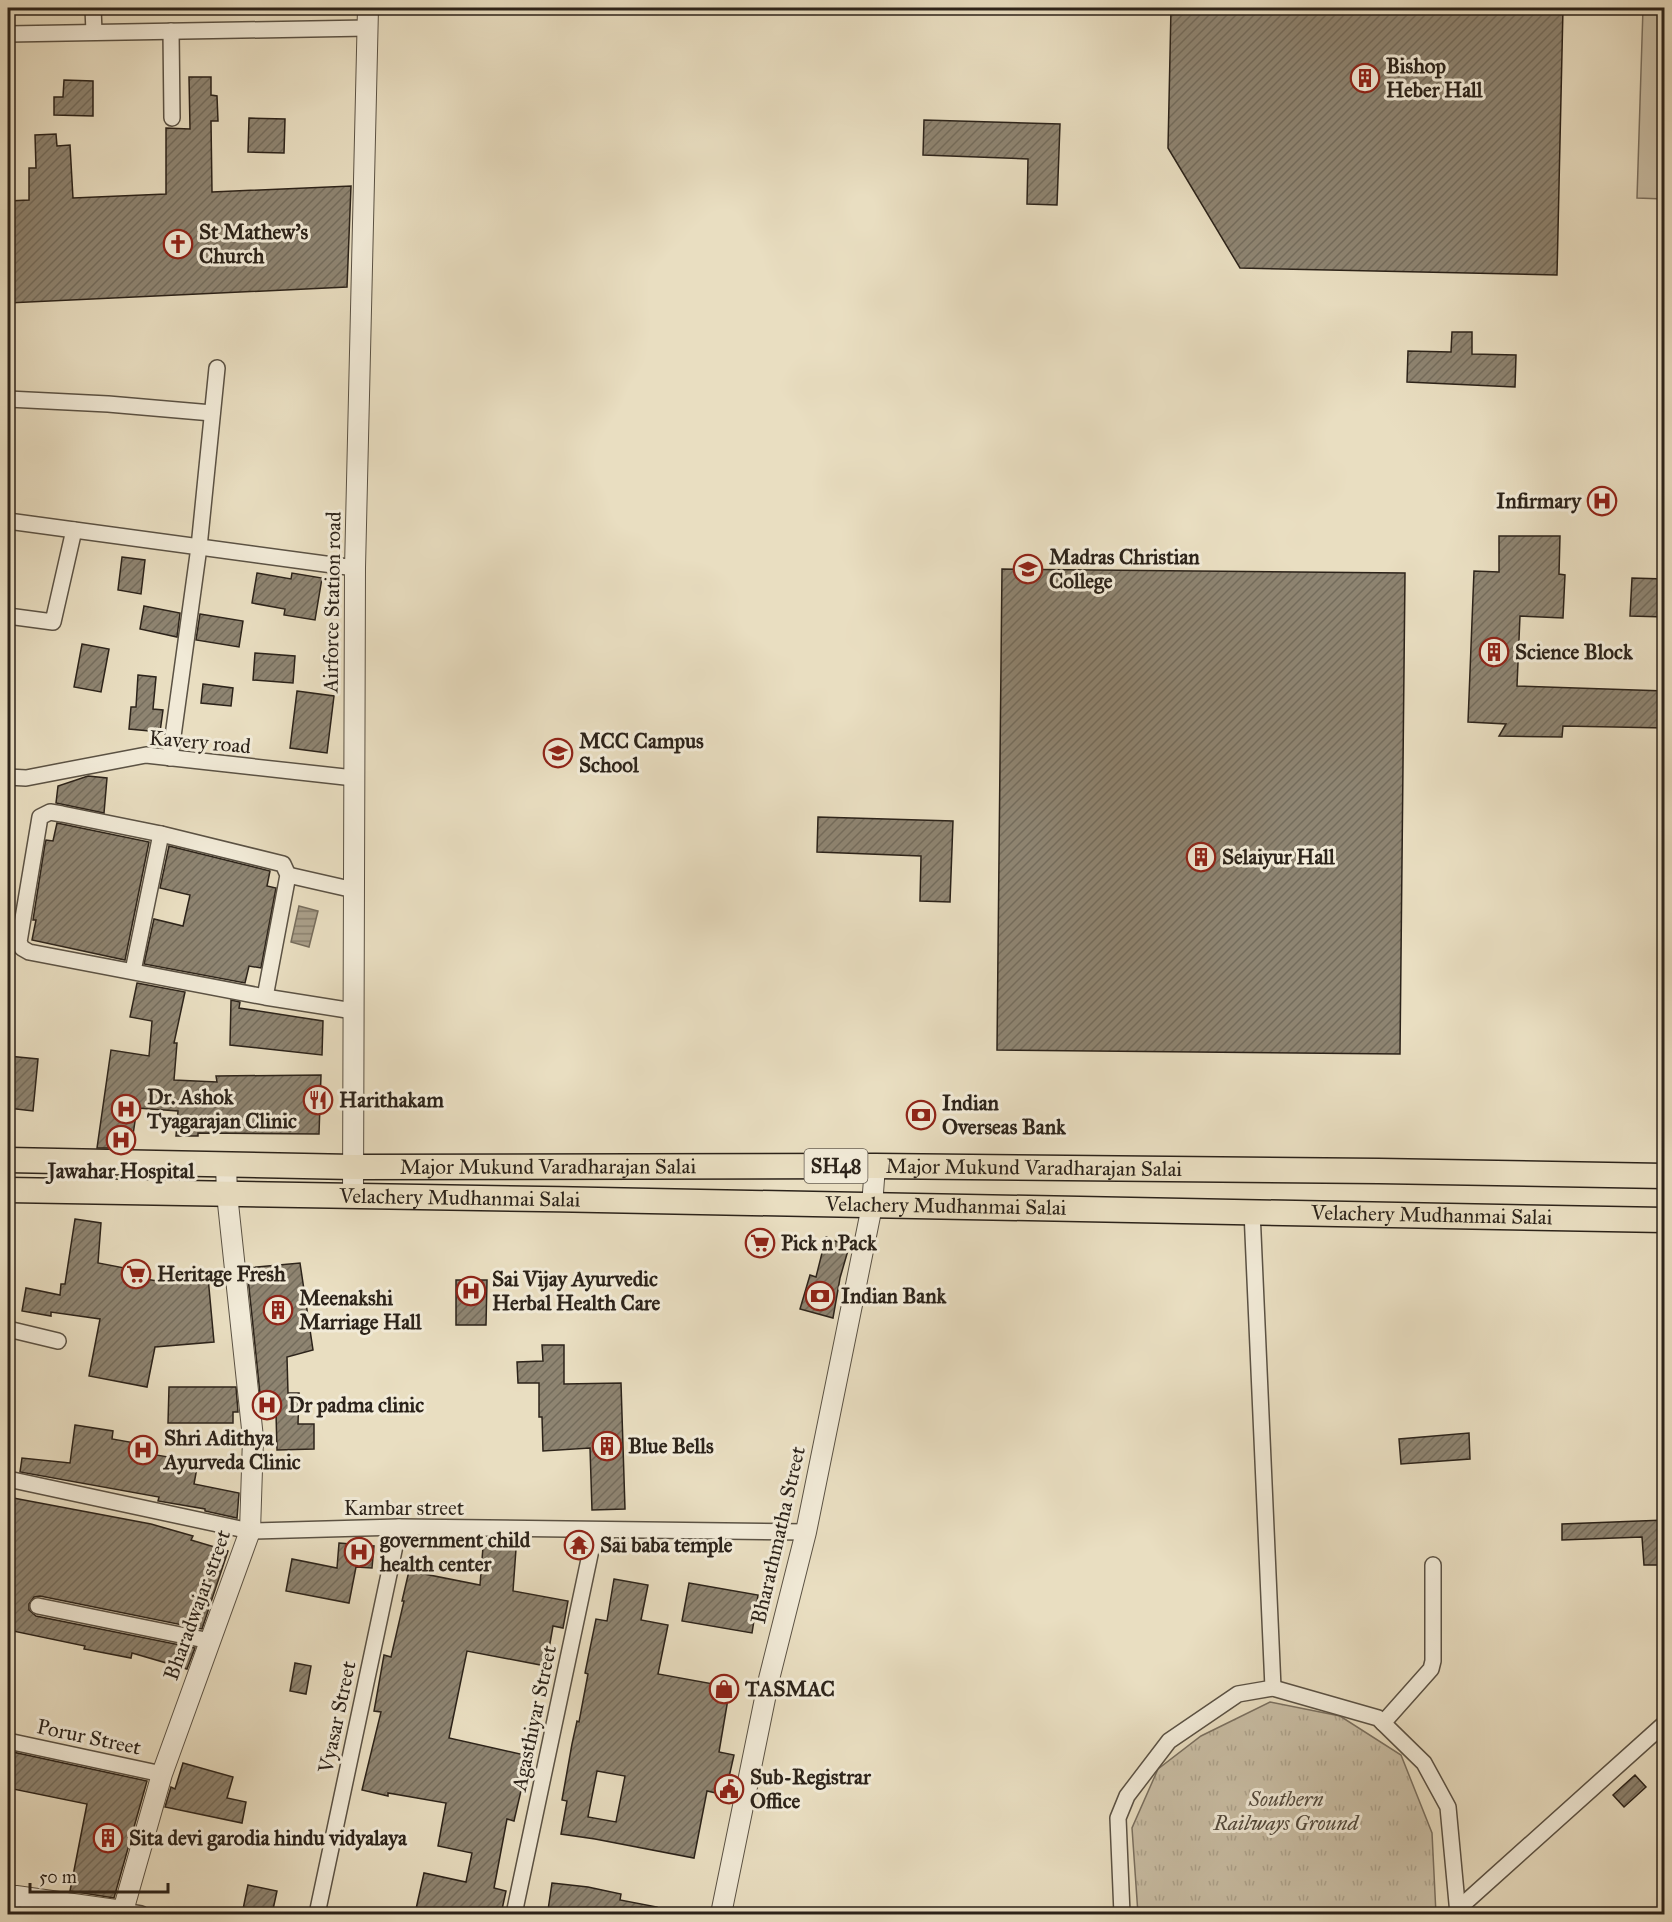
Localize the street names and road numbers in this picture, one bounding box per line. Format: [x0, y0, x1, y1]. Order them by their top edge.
street label: Airforce Station road [317, 511, 347, 694]
street label: Kavery road [148, 725, 253, 759]
road number: SH48 [804, 1149, 868, 1183]
street label: Major Mukund Varadharajan Salai [400, 1153, 696, 1180]
street label: Major Mukund Varadharajan Salai [886, 1153, 1183, 1182]
street label: Velachery Mudhanmai Salai [338, 1183, 581, 1213]
street label: Velachery Mudhanmai Salai [824, 1191, 1067, 1221]
street label: Velachery Mudhanmai Salai [1310, 1199, 1553, 1230]
street label: Bharathmatha Street [745, 1443, 811, 1626]
street label: Kambar street [344, 1495, 465, 1521]
street label: Bharadwajar street [158, 1526, 236, 1684]
street label: Agasthiyar Street [506, 1642, 562, 1794]
street label: Vyasar Street [312, 1658, 362, 1776]
street label: Porur Street [34, 1713, 144, 1761]

